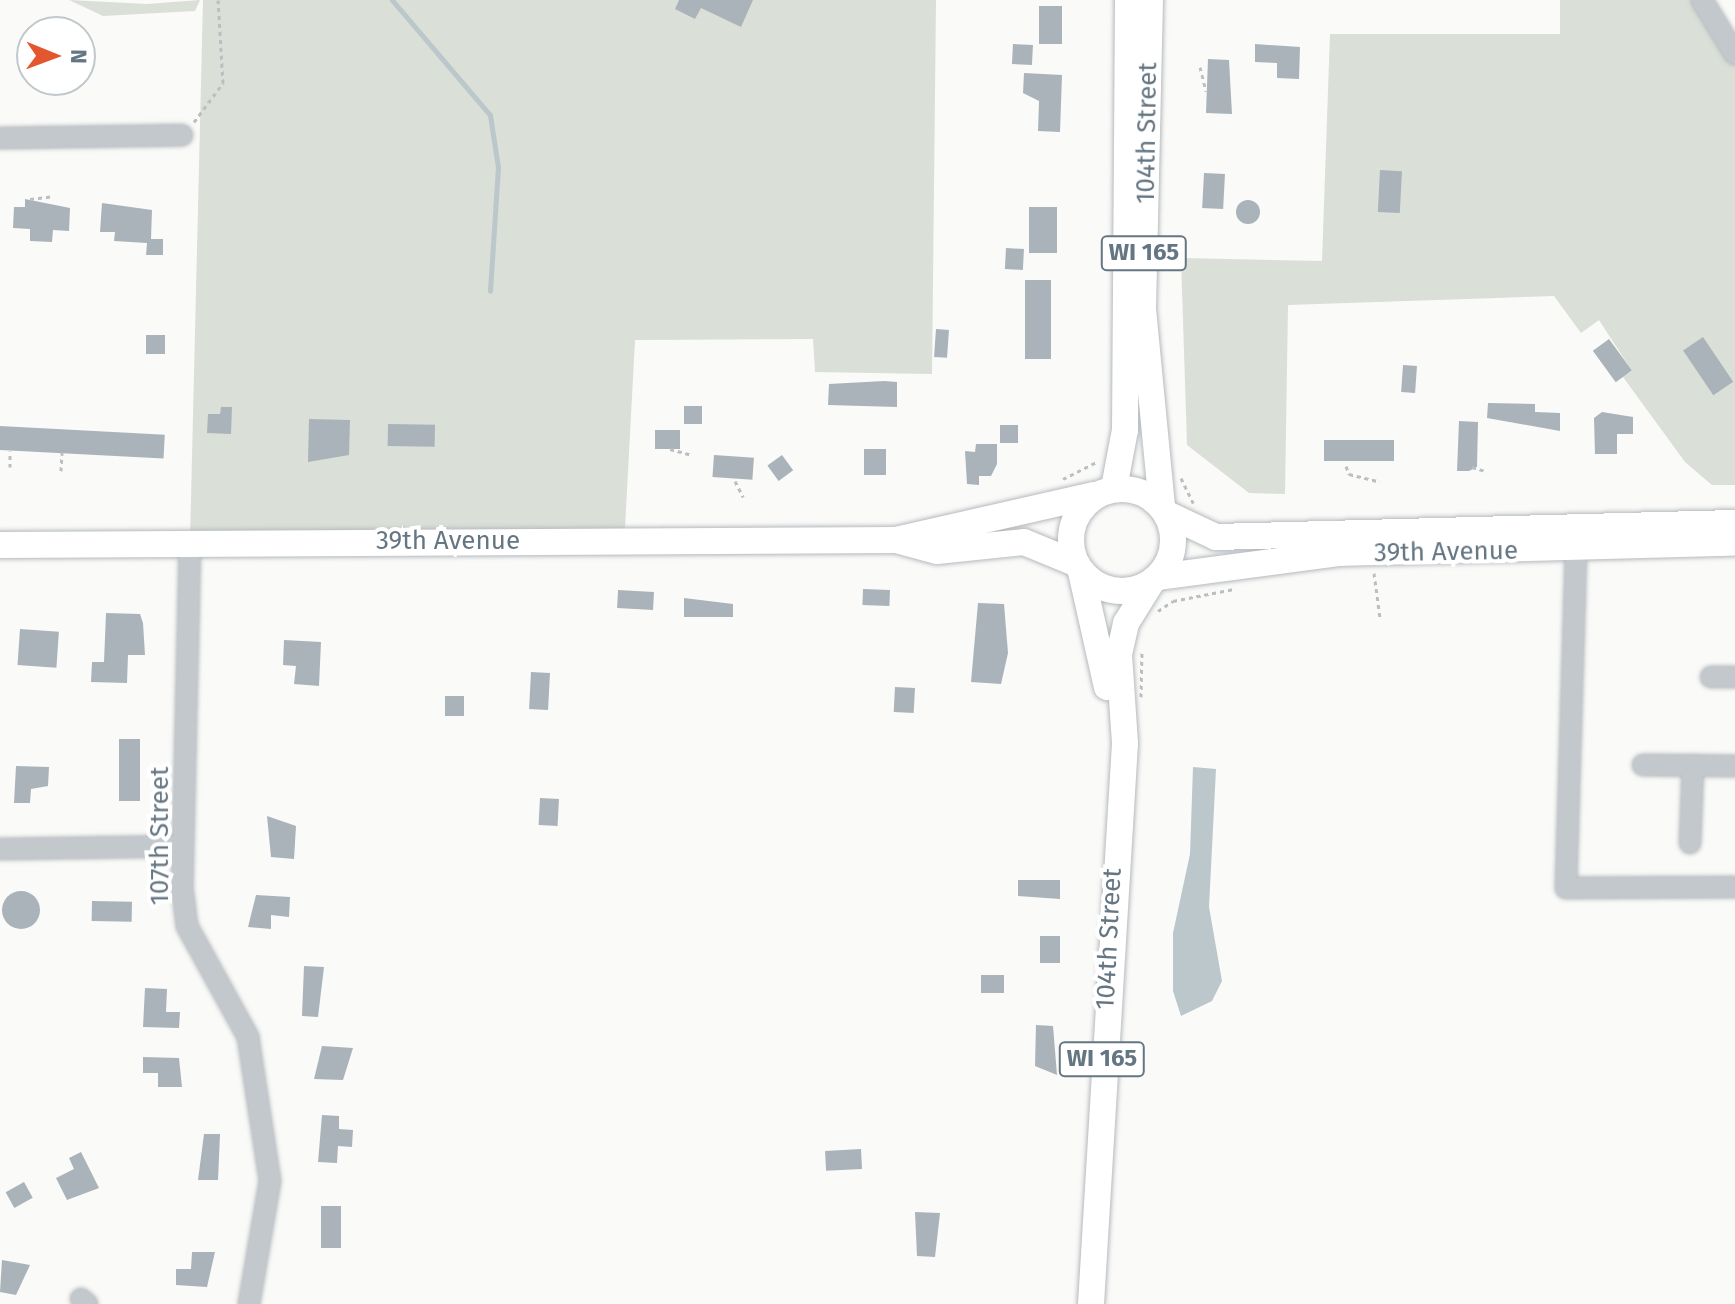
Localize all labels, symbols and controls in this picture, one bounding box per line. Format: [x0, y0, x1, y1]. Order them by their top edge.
north arrow [16, 16, 96, 96]
text: N [65, 49, 92, 64]
street label: 104th Street [1130, 62, 1164, 204]
road number: WI 165 [1100, 233, 1188, 273]
street label: 39th Avenue [376, 525, 520, 557]
street label: 39th Avenue [1374, 535, 1518, 569]
street label: 107th Street [144, 767, 176, 905]
street label: 104th Street [1090, 867, 1128, 1011]
road number: WI 165 [1058, 1039, 1146, 1079]

